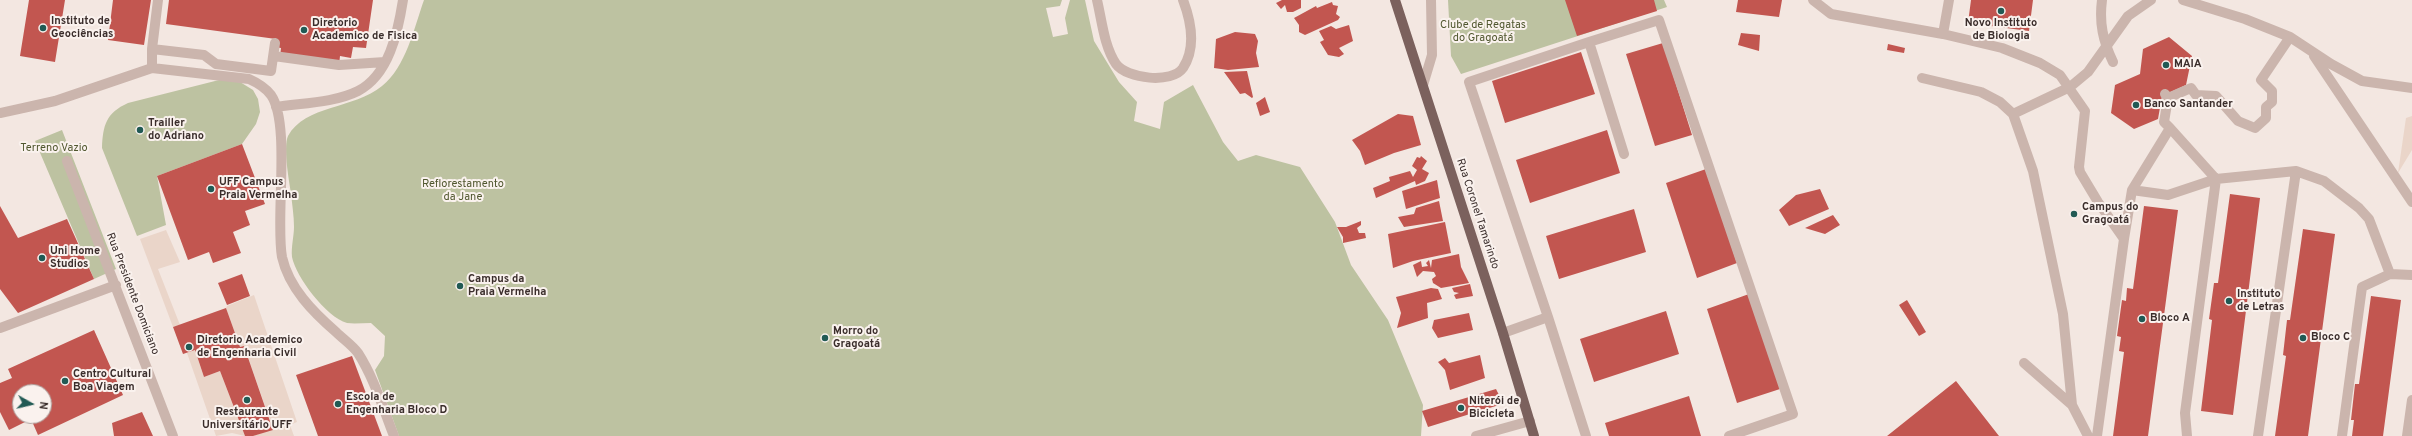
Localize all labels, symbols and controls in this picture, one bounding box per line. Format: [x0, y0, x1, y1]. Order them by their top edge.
marker: Novo Instituto de Biologia [1996, 6, 2006, 16]
place label: Instituto de Geociências [51, 15, 113, 41]
place label: Diretorio Academico de Fisica [312, 17, 417, 43]
place label: Novo Instituto de Biologia [1965, 17, 2037, 43]
park label: Clube de Regatas do Gragoatá [1440, 19, 1526, 45]
marker: Instituto de Geociências [38, 23, 48, 33]
marker: Diretorio Academico de Fisica [299, 25, 309, 35]
place label: MAIA [2174, 58, 2202, 72]
marker: MAIA [2161, 60, 2171, 70]
place label: Banco Santander [2144, 98, 2233, 112]
marker: Banco Santander [2131, 100, 2141, 110]
place label: Trailler do Adriano [148, 117, 204, 143]
marker: Trailler do Adriano [135, 125, 145, 135]
park label: Terreno Vazio [20, 142, 88, 156]
street label: Rua Coronel Tamarindo [1453, 157, 1501, 271]
place label: UFF Campus Praia Vermelha [219, 176, 297, 202]
park label: Reflorestamento da Jane [422, 178, 504, 204]
marker: UFF Campus Praia Vermelha [206, 184, 216, 194]
place label: Campus do Gragoatá [2082, 201, 2139, 227]
marker: Campus do Gragoatá [2069, 209, 2079, 219]
street label: Rua Presidente Domiciano [103, 231, 161, 357]
place label: Uni Home Studios [50, 245, 100, 271]
marker: Uni Home Studios [37, 253, 47, 263]
place label: Campus da Praia Vermelha [468, 273, 546, 299]
marker: Campus da Praia Vermelha [455, 281, 465, 291]
place label: Instituto de Letras [2237, 288, 2284, 314]
marker: Instituto de Letras [2224, 296, 2234, 306]
place label: Bloco A [2150, 312, 2190, 326]
marker: Bloco A [2137, 314, 2147, 324]
place label: Morro do Gragoatá [833, 325, 880, 351]
place label: Bloco C [2311, 331, 2350, 345]
marker: Morro do Gragoatá [820, 333, 830, 343]
marker: Bloco C [2298, 333, 2308, 343]
place label: Diretorio Academico de Engenharia Civil [197, 334, 303, 360]
marker: Diretorio Academico de Engenharia Civil [184, 342, 194, 352]
place label: Centro Cultural Boa Viagem [73, 368, 151, 394]
marker: Centro Cultural Boa Viagem [60, 376, 70, 386]
north arrow [12, 384, 52, 424]
place label: Escola de Engenharia Bloco D [346, 391, 447, 417]
marker: Restaurante Universitário UFF [242, 395, 252, 405]
place label: Niterói de Bicicleta [1469, 395, 1519, 421]
marker: Escola de Engenharia Bloco D [333, 399, 343, 409]
text: N [35, 401, 50, 410]
marker: Niterói de Bicicleta [1456, 403, 1466, 413]
place label: Restaurante Universitário UFF [202, 406, 292, 432]

